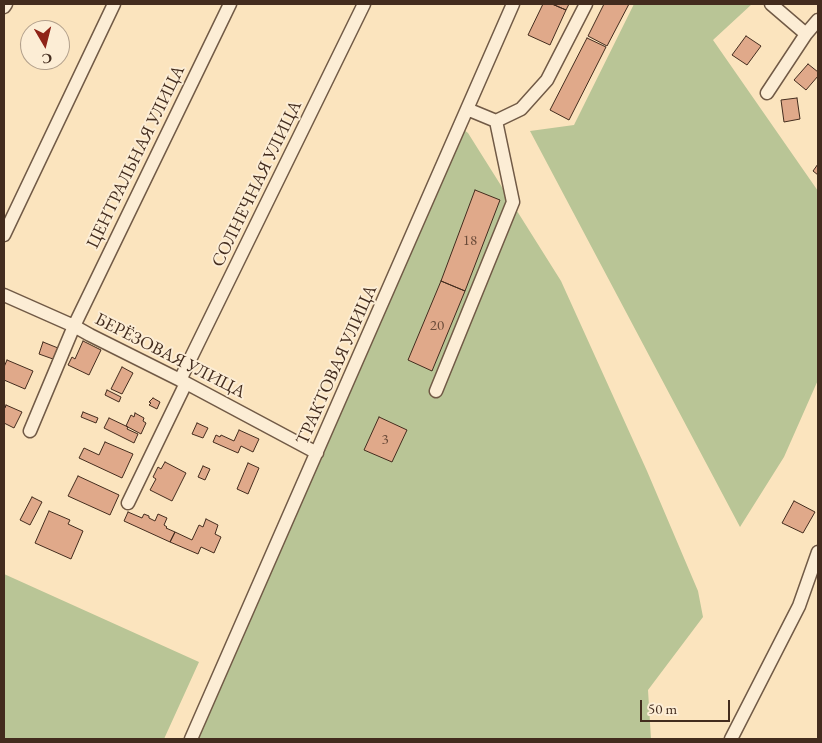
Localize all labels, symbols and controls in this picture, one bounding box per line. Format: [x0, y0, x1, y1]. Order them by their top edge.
north arrow [20, 20, 70, 70]
text: С [41, 49, 53, 68]
street label: ЦЕНТРАЛЬНАЯ УЛИЦА [82, 62, 190, 252]
street label: СОЛНЕЧНАЯ УЛИЦА [207, 97, 307, 271]
house number: 18 [463, 232, 477, 250]
street label: ТРАКТОВАЯ УЛИЦА [292, 282, 382, 448]
street label: БЕРЁЗОВАЯ УЛИЦА [91, 309, 249, 403]
house number: 20 [430, 317, 444, 335]
house number: 3 [381, 431, 389, 449]
scale bar [642, 690, 732, 722]
text: 50 m [648, 699, 677, 718]

